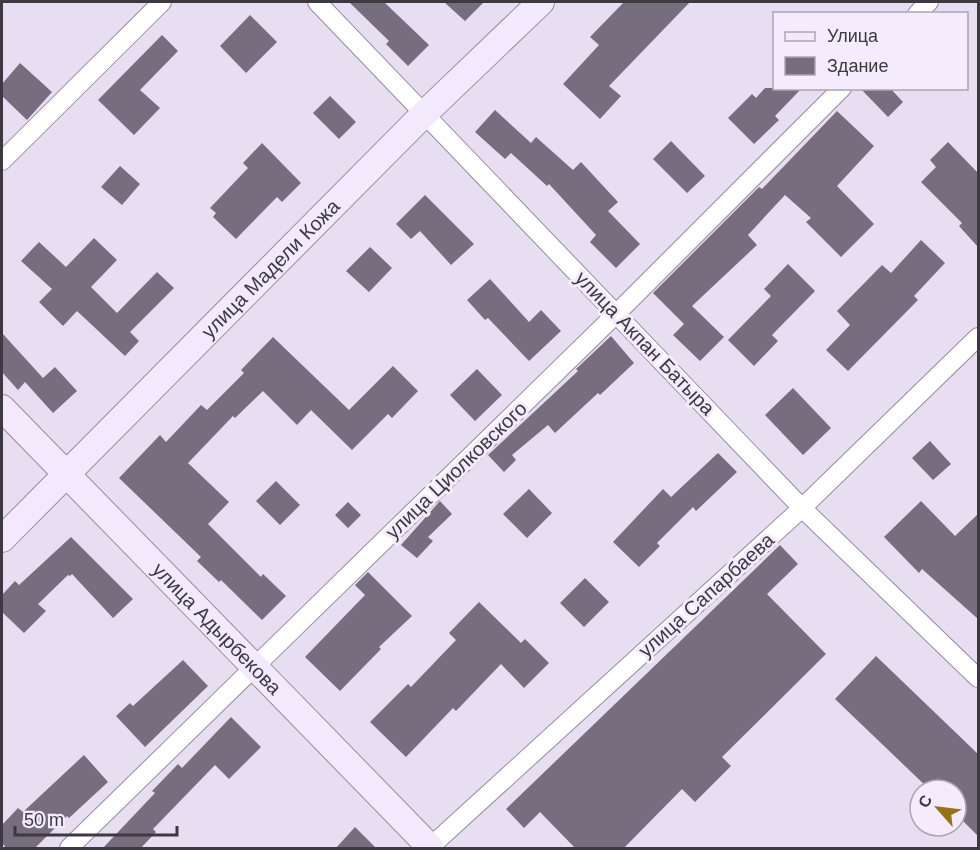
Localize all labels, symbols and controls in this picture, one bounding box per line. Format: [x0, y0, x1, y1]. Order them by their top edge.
legend [773, 12, 968, 90]
text: Улица [827, 26, 879, 46]
text: Здание [827, 56, 888, 76]
street label: улица Мадели Кожа [197, 194, 344, 342]
street label: улица Акпан Батыра [571, 267, 720, 420]
street label: улица Циолковского [381, 397, 531, 543]
street label: улица Сапарбаева [634, 528, 779, 661]
street label: улица Адырбекова [148, 558, 287, 700]
north arrow [908, 778, 968, 838]
text: С [915, 792, 936, 810]
scale bar [15, 799, 177, 837]
text: 50 m [24, 810, 64, 830]

